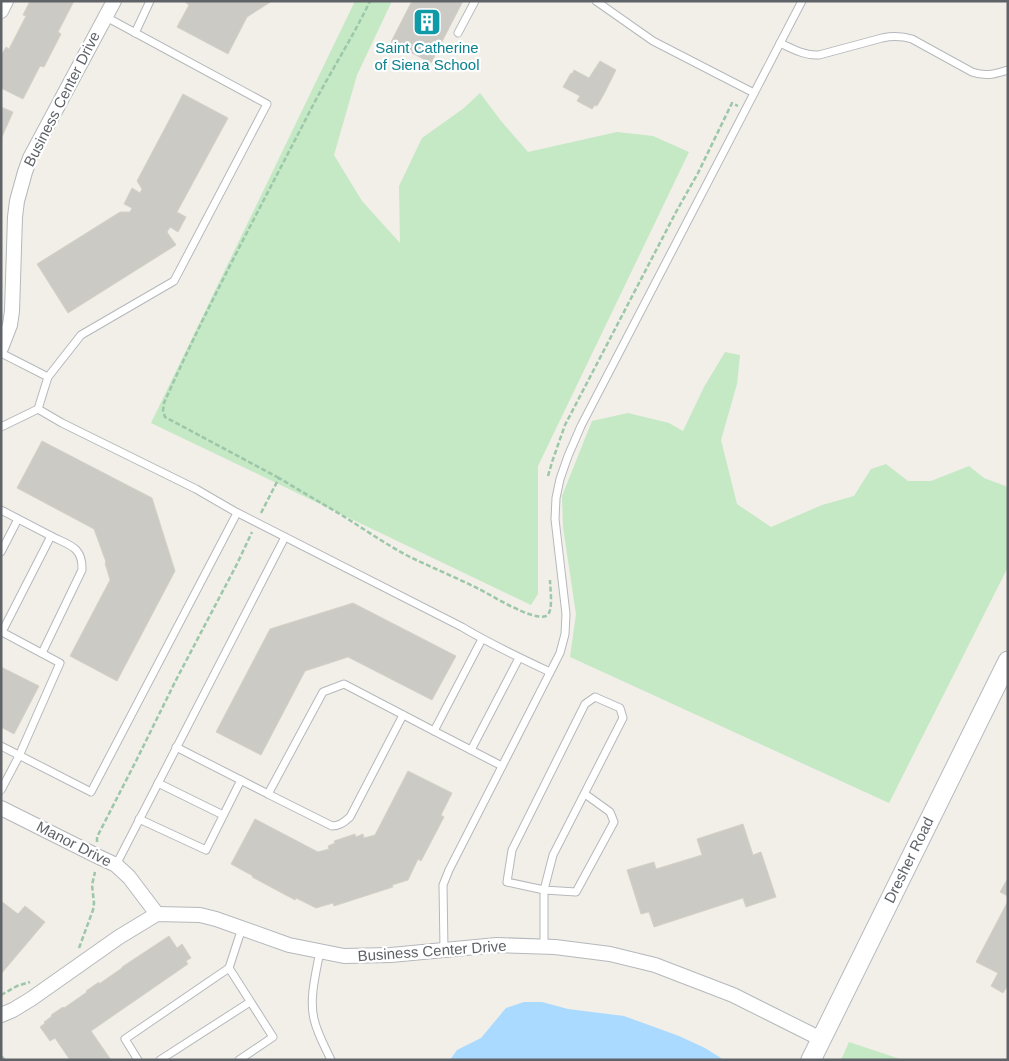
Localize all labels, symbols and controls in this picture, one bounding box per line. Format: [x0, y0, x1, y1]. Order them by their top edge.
building icon: Saint Catherine of Siena School [412, 7, 442, 37]
street label: Business Center Drive [20, 28, 103, 169]
place label: Saint Catherine of Siena School [374, 39, 480, 73]
street label: Dresher Road [880, 814, 937, 905]
street label: Manor Drive [34, 817, 114, 870]
street label: Business Center Drive [357, 937, 507, 964]

